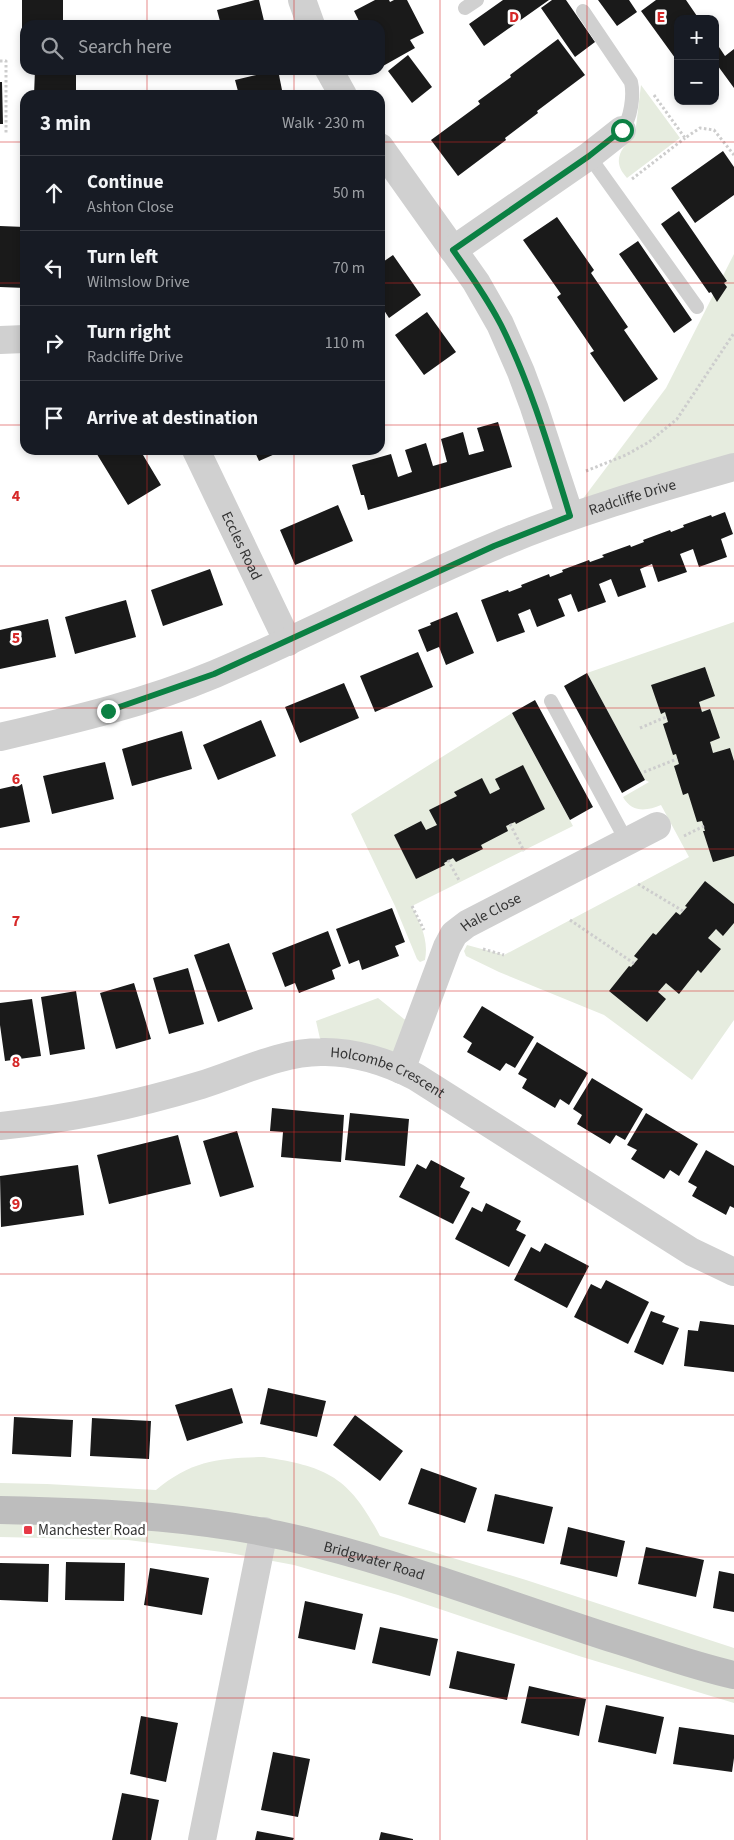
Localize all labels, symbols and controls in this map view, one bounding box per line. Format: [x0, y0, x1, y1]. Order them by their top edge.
text: D [509, 6, 519, 28]
text: E [657, 6, 665, 28]
map controls [674, 15, 719, 105]
button: + [674, 15, 719, 60]
search box [20, 20, 385, 75]
icon: search [38, 34, 66, 62]
text: Search here [78, 34, 172, 61]
button: − [674, 60, 719, 105]
text: 3 min [40, 108, 91, 138]
text: Walk · 230 m [282, 112, 365, 134]
route start [611, 119, 634, 142]
text: Continue [87, 169, 164, 196]
icon: ahead [40, 179, 68, 207]
text: 50 m [333, 182, 365, 204]
text: Ashton Close [87, 196, 174, 218]
text: Turn left [87, 244, 158, 271]
icon: left [40, 254, 68, 282]
text: 70 m [333, 257, 365, 279]
text: Wilmslow Drive [87, 271, 190, 293]
text: Turn right [87, 319, 171, 346]
icon: right [40, 329, 68, 357]
text: 110 m [325, 332, 365, 354]
text: Radcliffe Drive [87, 346, 183, 368]
icon: arrive [40, 404, 68, 432]
text: Arrive at destination [87, 405, 258, 432]
street label: Radcliffe Drive [586, 474, 678, 520]
text: 4 [12, 485, 21, 507]
street label: Eccles Road [216, 508, 267, 583]
text: 5 [12, 627, 20, 649]
route end [97, 700, 120, 723]
text: 6 [12, 768, 20, 790]
street label: Hale Close [455, 887, 525, 936]
text: 7 [12, 910, 20, 932]
street label: Holcombe Crescent [330, 1041, 449, 1103]
text: 8 [12, 1051, 20, 1073]
text: 9 [12, 1193, 20, 1215]
place label: Manchester Road [38, 1520, 146, 1541]
marker: Manchester Road [22, 1524, 34, 1536]
street label: Bridgwater Road [321, 1536, 427, 1585]

